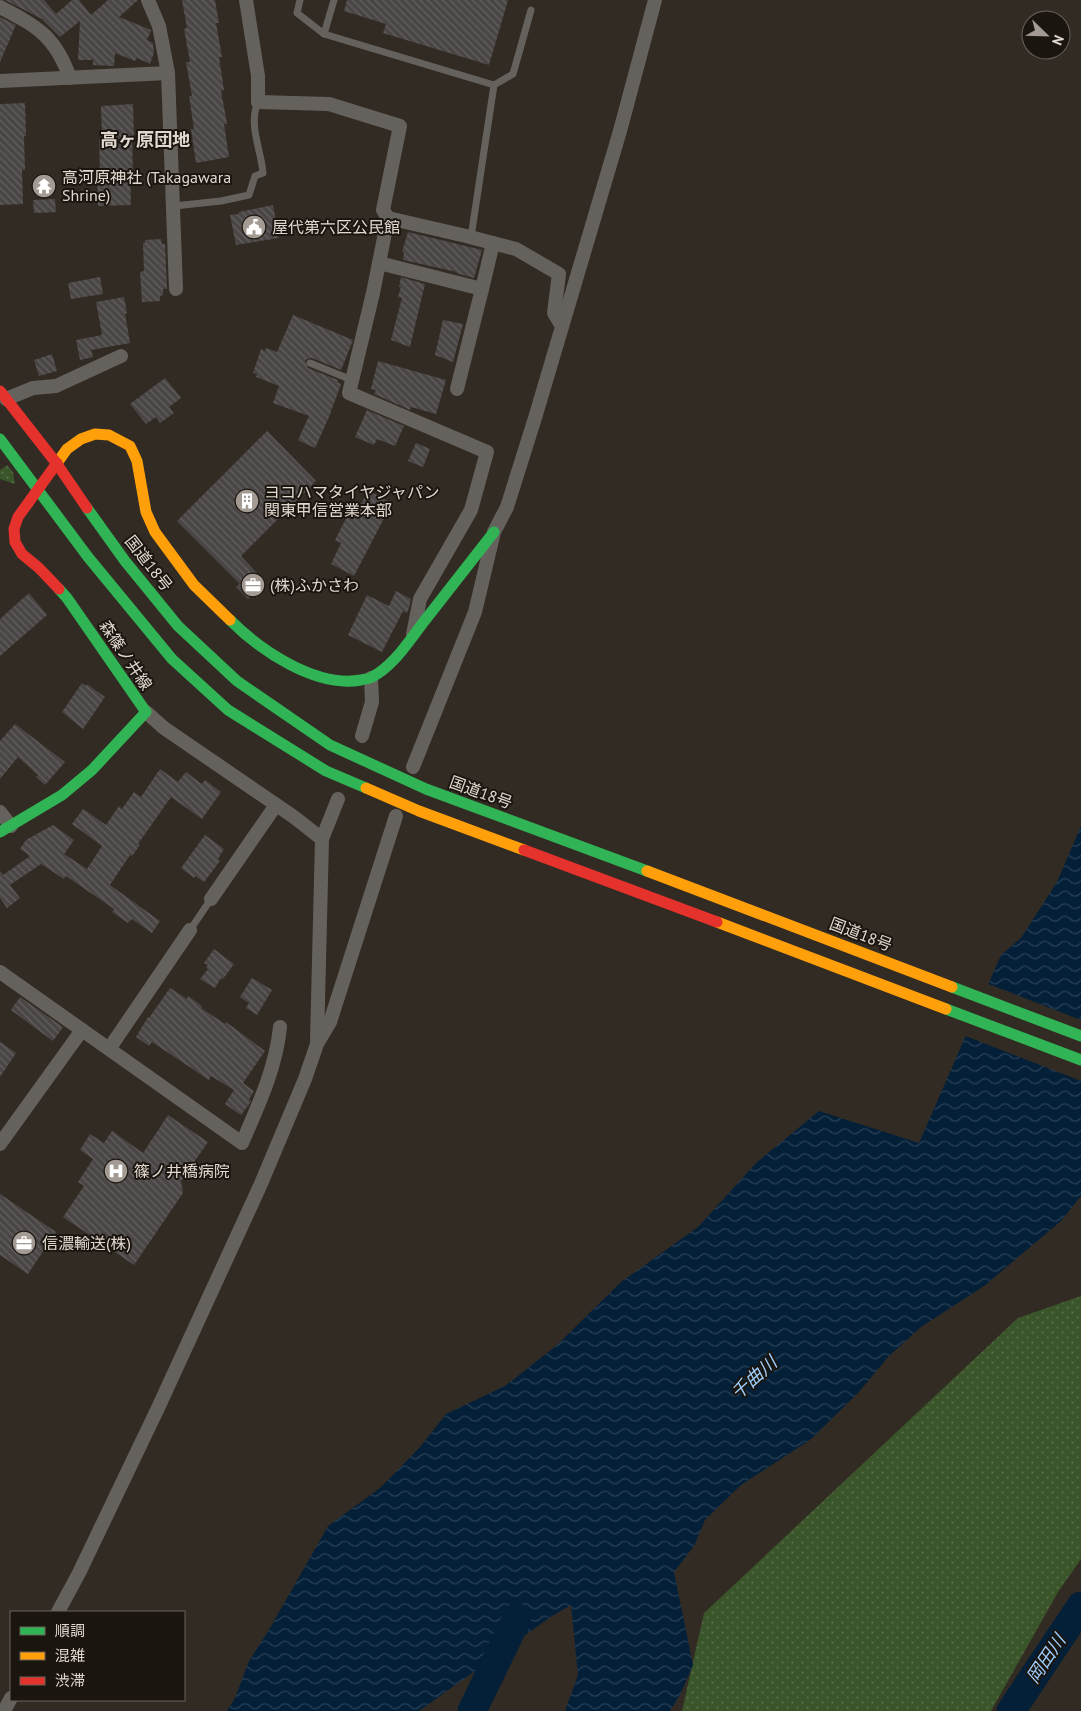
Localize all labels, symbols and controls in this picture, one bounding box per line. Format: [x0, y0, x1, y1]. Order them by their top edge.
north arrow [1021, 10, 1071, 60]
text: N [1048, 32, 1068, 48]
district label: 高ヶ原団地 [100, 128, 190, 151]
place label: 高河原神社 (Takagawara Shrine) [62, 167, 231, 205]
temple icon: 高河原神社 (Takagawara Shrine) [31, 173, 57, 199]
public building icon: 屋代第六区公民館 [241, 214, 267, 240]
place label: 屋代第六区公民館 [272, 217, 400, 237]
place label: ヨコハマタイヤジャパン 関東甲信営業本部 [264, 482, 440, 520]
building icon: ヨコハマタイヤジャパン 関東甲信営業本部 [234, 488, 260, 514]
street label: 国道18号 [121, 531, 177, 595]
office icon: (株)ふかさわ [240, 572, 266, 598]
place label: (株)ふかさわ [270, 575, 359, 595]
street label: 森篠ノ井線 [95, 616, 157, 694]
street label: 国道18号 [447, 771, 515, 813]
street label: 国道18号 [827, 913, 895, 955]
hospital icon: 篠ノ井橋病院 [103, 1158, 129, 1184]
place label: 篠ノ井橋病院 [134, 1161, 230, 1181]
office icon: 信濃輸送(株) [11, 1230, 37, 1256]
place label: 信濃輸送(株) [42, 1233, 131, 1253]
water label: 千曲川 [726, 1350, 783, 1404]
legend [10, 1611, 185, 1701]
text: 順調 [55, 1621, 85, 1640]
water label: 岡田川 [1021, 1628, 1071, 1688]
text: 混雑 [55, 1646, 85, 1665]
text: 渋滞 [55, 1671, 85, 1690]

